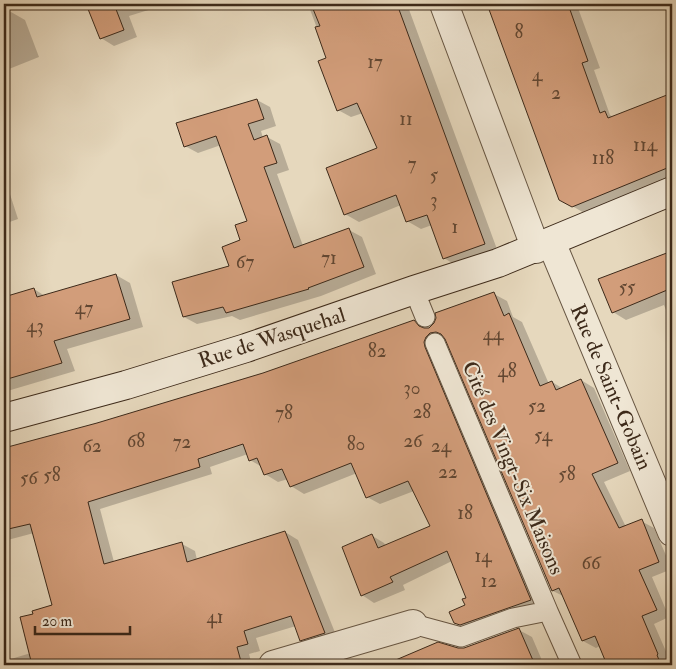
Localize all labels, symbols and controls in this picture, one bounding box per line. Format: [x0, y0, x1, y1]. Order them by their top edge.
house number: 8 [515, 20, 524, 44]
house number: 17 [367, 50, 383, 74]
house number: 4 [532, 63, 543, 87]
house number: 2 [551, 81, 561, 105]
house number: 11 [399, 107, 413, 131]
house number: 114 [633, 133, 658, 157]
house number: 118 [592, 146, 614, 170]
house number: 7 [408, 152, 417, 176]
house number: 5 [430, 163, 439, 187]
house number: 3 [430, 188, 438, 212]
house number: 1 [452, 215, 458, 239]
house number: 71 [321, 246, 337, 270]
house number: 67 [236, 250, 254, 274]
house number: 55 [619, 275, 636, 299]
house number: 47 [75, 296, 94, 320]
street label: Rue de Saint-Gobain [564, 300, 658, 474]
street label: Rue de Wasquehal [195, 301, 350, 375]
house number: 43 [26, 314, 44, 338]
house number: 44 [483, 322, 504, 346]
house number: 82 [368, 339, 386, 363]
street label: Cité des Vingt-Six Maisons [456, 357, 570, 579]
house number: 48 [497, 359, 517, 383]
house number: 30 [403, 376, 421, 400]
house number: 52 [528, 394, 546, 418]
house number: 28 [413, 400, 431, 424]
house number: 78 [275, 401, 293, 425]
house number: 54 [534, 423, 553, 447]
house number: 68 [127, 429, 145, 453]
house number: 26 [403, 429, 424, 453]
house number: 72 [173, 430, 191, 454]
house number: 80 [347, 432, 365, 456]
house number: 62 [82, 434, 102, 458]
house number: 24 [431, 434, 452, 458]
house number: 22 [438, 460, 458, 484]
house number: 58 [558, 462, 576, 486]
house number: 58 [43, 463, 61, 487]
house number: 56 [20, 466, 39, 490]
house number: 18 [457, 501, 473, 525]
house number: 14 [474, 544, 492, 568]
house number: 66 [581, 551, 602, 575]
house number: 12 [481, 569, 497, 593]
scale bar [35, 604, 130, 636]
house number: 41 [206, 605, 224, 629]
text: 20 m [42, 612, 72, 631]

